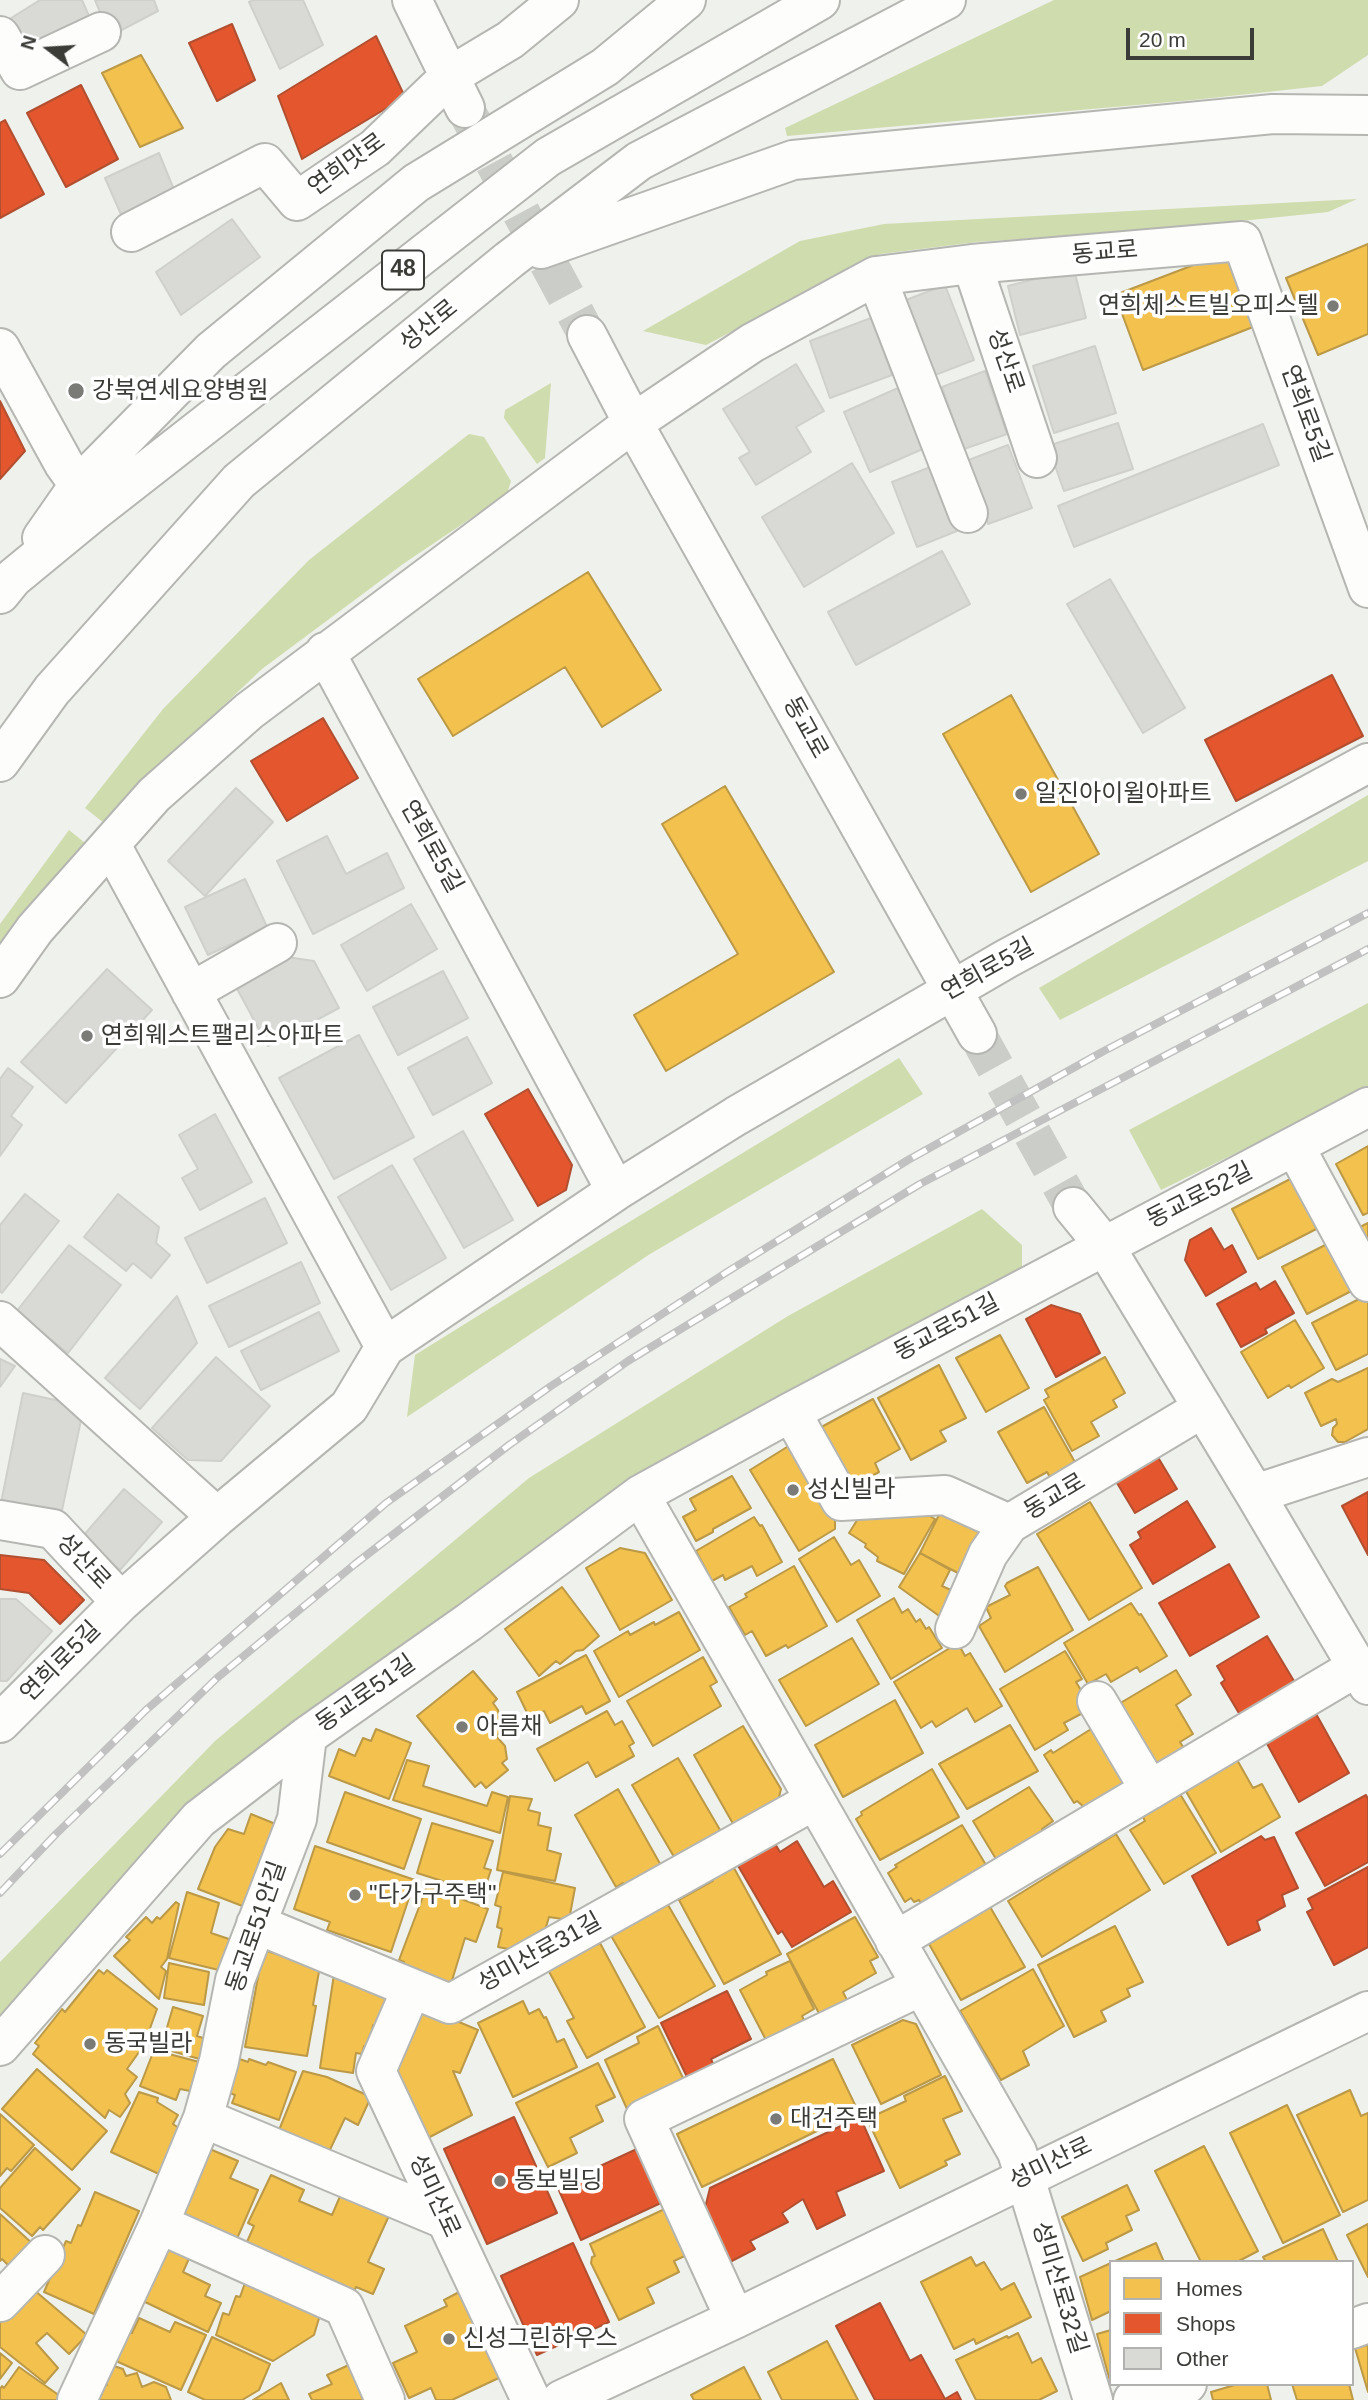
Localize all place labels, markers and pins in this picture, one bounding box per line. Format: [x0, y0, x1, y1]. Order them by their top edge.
place label: 연희체스트빌오피스텔 [1098, 292, 1319, 320]
marker: 연희체스트빌오피스텔 [1325, 298, 1341, 314]
place label: 강북연세요양병원 [92, 377, 269, 405]
marker: 강북연세요양병원 [66, 381, 86, 401]
place label: 일진아이윌아파트 [1035, 780, 1212, 808]
marker: 일진아이윌아파트 [1013, 786, 1029, 802]
place label: 연희웨스트팰리스아파트 [101, 1022, 344, 1050]
marker: 연희웨스트팰리스아파트 [79, 1028, 95, 1044]
place label: 성신빌라 [807, 1476, 895, 1504]
marker: 성신빌라 [785, 1482, 801, 1498]
place label: 아름채 [476, 1713, 542, 1741]
marker: 아름채 [454, 1719, 470, 1735]
place label: "다가구주택" [369, 1881, 496, 1909]
marker: "다가구주택" [347, 1887, 363, 1903]
place label: 동국빌라 [104, 2030, 192, 2058]
marker: 동국빌라 [82, 2036, 98, 2052]
place label: 대건주택 [790, 2105, 878, 2133]
marker: 대건주택 [768, 2111, 784, 2127]
place label: 동보빌딩 [514, 2167, 602, 2195]
marker: 동보빌딩 [492, 2173, 508, 2189]
place label: 신성그린하우스 [463, 2325, 618, 2353]
marker: 신성그린하우스 [441, 2331, 457, 2347]

